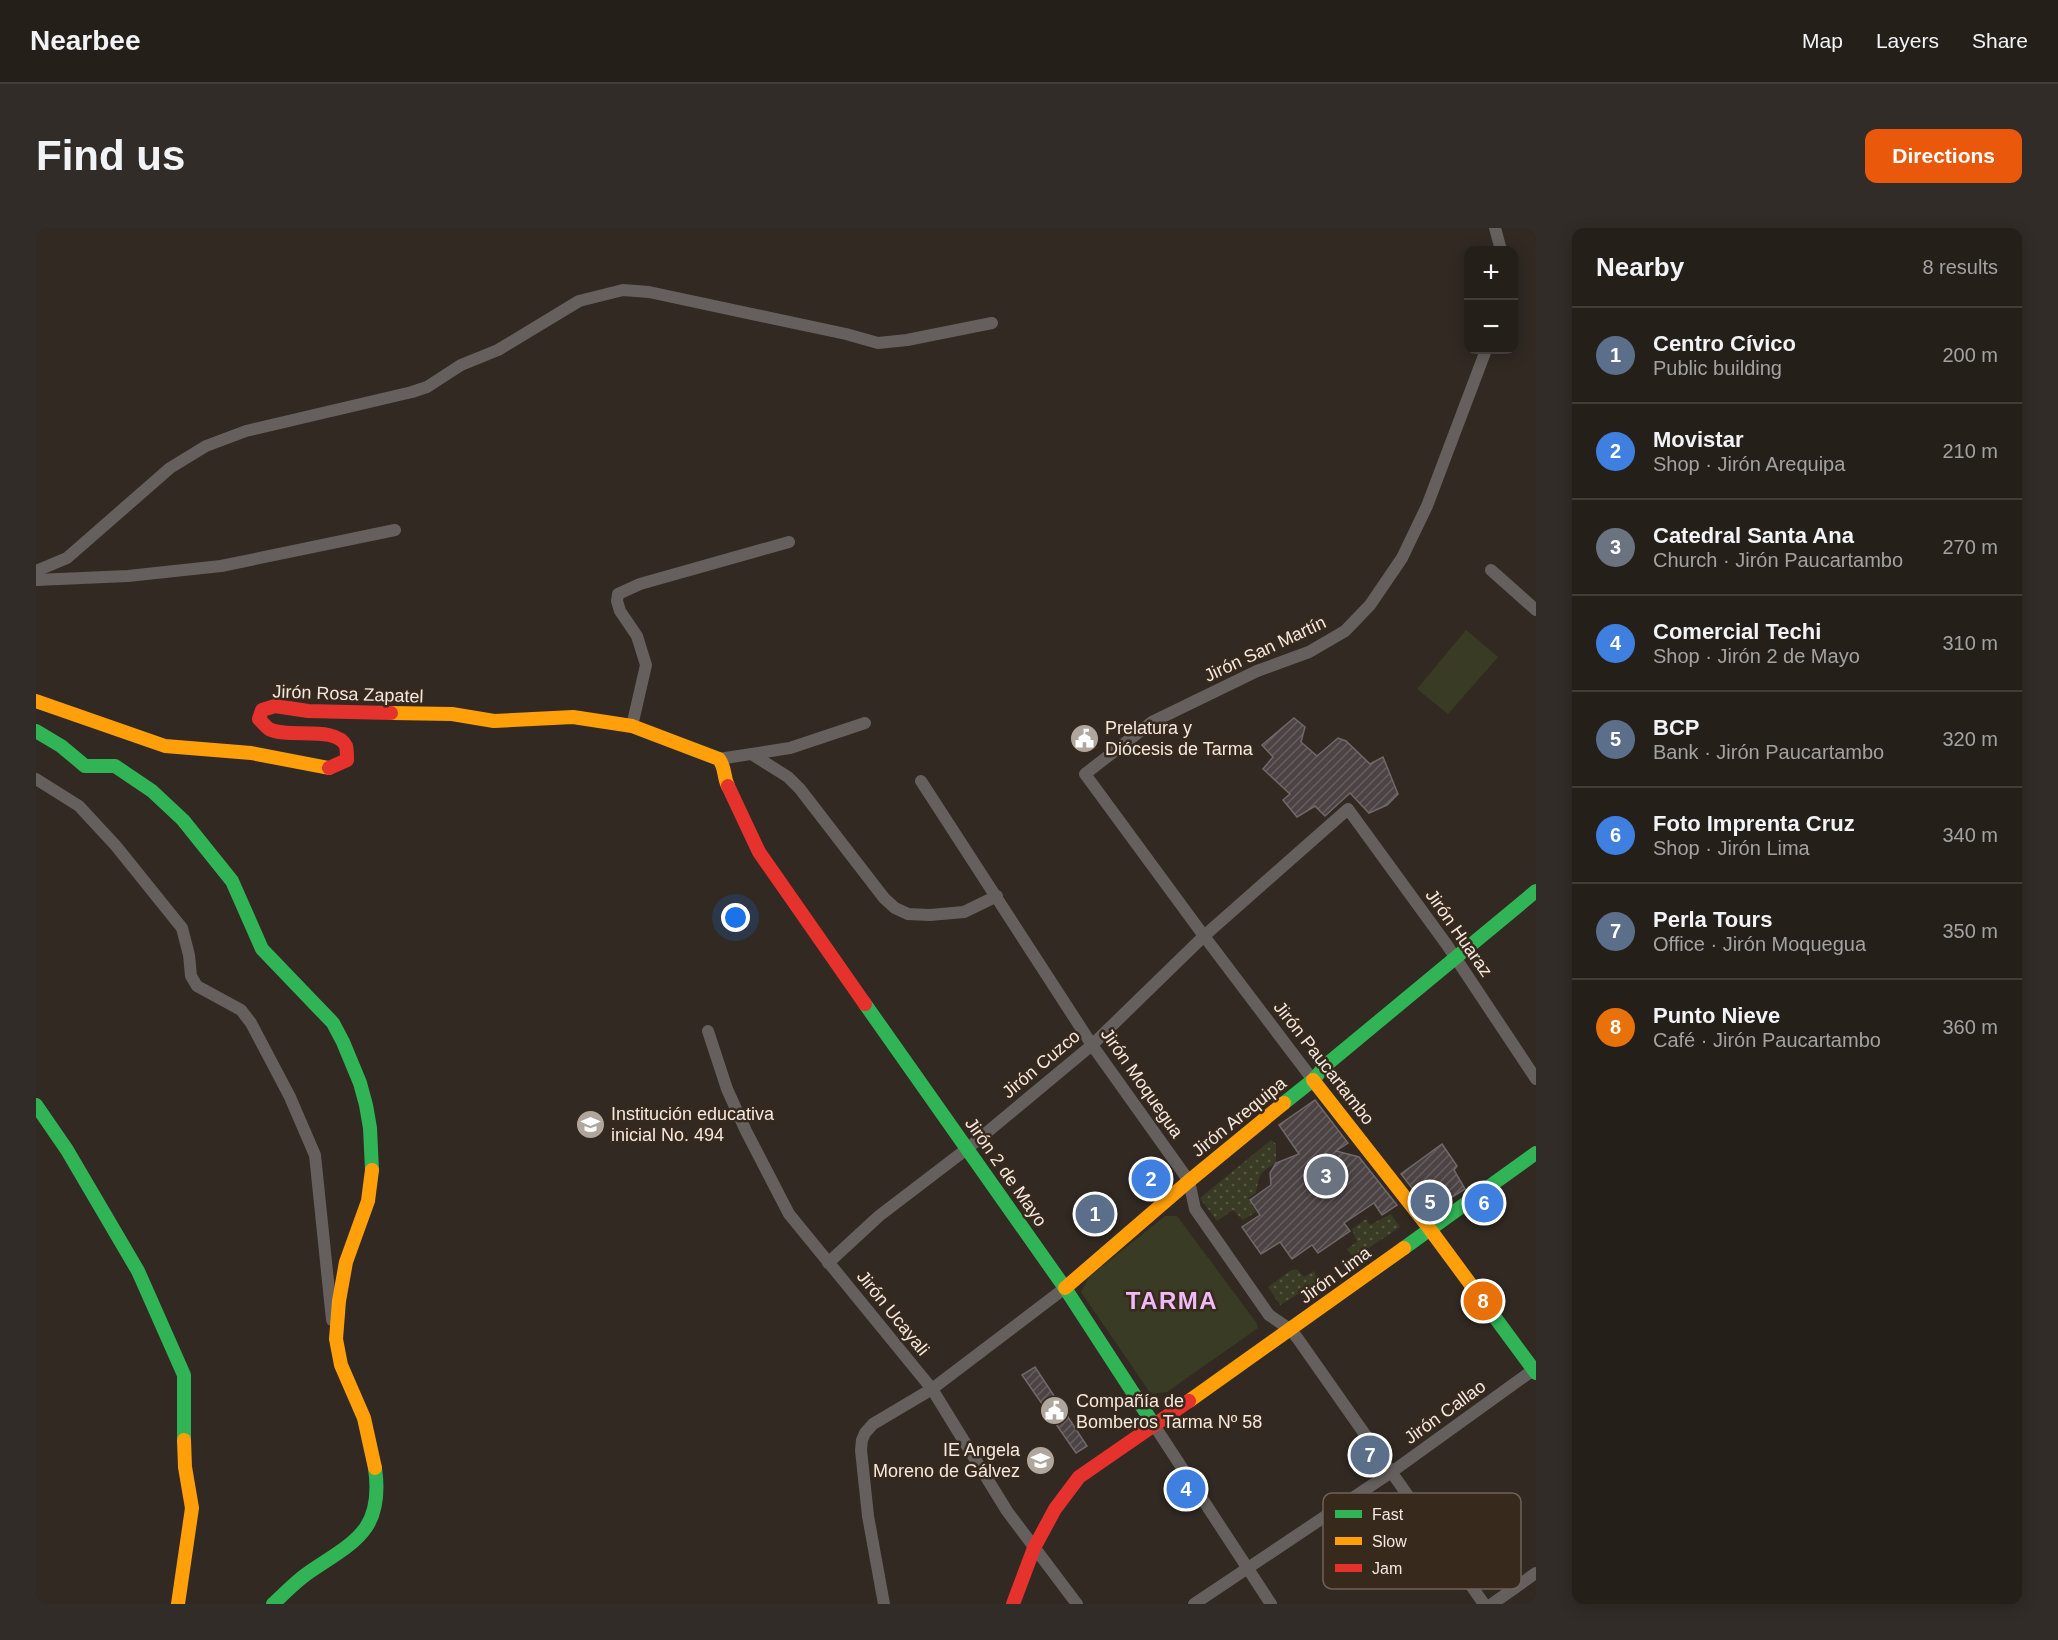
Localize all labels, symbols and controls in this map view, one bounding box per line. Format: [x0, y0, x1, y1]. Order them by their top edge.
text: Nearbee [30, 25, 141, 56]
text: Map [1802, 29, 1843, 52]
text: Layers [1876, 29, 1939, 52]
text: Share [1972, 29, 2028, 52]
button: Directions [1865, 129, 2022, 183]
text: Find us [36, 132, 185, 179]
map controls [1464, 246, 1518, 354]
button: + [1464, 246, 1518, 300]
text: Nearby [1596, 252, 1684, 282]
text: 8 results [1922, 256, 1998, 278]
button: − [1464, 300, 1518, 354]
text: Centro Cívico [1653, 331, 1796, 356]
text: 1 [1610, 344, 1621, 366]
text: 200 m [1942, 344, 1998, 366]
text: Public building [1653, 357, 1782, 379]
text: Movistar [1653, 427, 1743, 452]
text: 2 [1610, 440, 1621, 462]
text: 210 m [1942, 440, 1998, 462]
text: Shop · Jirón Arequipa [1653, 453, 1845, 475]
text: Catedral Santa Ana [1653, 523, 1854, 548]
text: 3 [1610, 536, 1621, 558]
text: 270 m [1942, 536, 1998, 558]
text: Church · Jirón Paucartambo [1653, 549, 1903, 571]
street label: Jirón San Martín [1201, 612, 1329, 686]
text: Comercial Techi [1653, 619, 1821, 644]
text: 4 [1610, 632, 1621, 654]
text: 310 m [1942, 632, 1998, 654]
text: Shop · Jirón 2 de Mayo [1653, 645, 1860, 667]
street label: Jirón Rosa Zapatel [272, 681, 424, 707]
text: BCP [1653, 715, 1699, 740]
place label: Prelatura y Diócesis de Tarma [1105, 718, 1254, 759]
public building icon: Prelatura y Diócesis de Tarma [1068, 722, 1100, 754]
text: 5 [1610, 728, 1621, 750]
text: 320 m [1942, 728, 1998, 750]
text: Bank · Jirón Paucartambo [1653, 741, 1884, 763]
text: Foto Imprenta Cruz [1653, 811, 1855, 836]
text: 6 [1610, 824, 1621, 846]
text: 340 m [1942, 824, 1998, 846]
text: Shop · Jirón Lima [1653, 837, 1810, 859]
street label: Jirón Huaraz [1422, 885, 1496, 981]
your location [721, 903, 750, 932]
text: Perla Tours [1653, 907, 1772, 932]
text: 7 [1610, 920, 1621, 942]
text: 350 m [1942, 920, 1998, 942]
text: Office · Jirón Moquegua [1653, 933, 1866, 955]
street label: Jirón Paucartambo [1270, 997, 1378, 1129]
text: Punto Nieve [1653, 1003, 1780, 1028]
text: 8 [1610, 1016, 1621, 1038]
text: 360 m [1942, 1016, 1998, 1038]
street label: Jirón Moquegua [1097, 1024, 1188, 1142]
street label: Jirón Cuzco [998, 1026, 1084, 1102]
text: Café · Jirón Paucartambo [1653, 1029, 1881, 1051]
street label: Jirón Arequipa [1188, 1072, 1291, 1161]
place label: Institución educativa inicial No. 494 [611, 1104, 775, 1145]
school or university icon: Institución educativa inicial No. 494 [574, 1108, 606, 1140]
street label: Jirón 2 de Mayo [961, 1114, 1051, 1230]
pin: 3 [1306, 1154, 1346, 1198]
pin: 2 [1132, 1156, 1170, 1202]
pin: 5 [1410, 1180, 1450, 1224]
pin: 6 [1464, 1180, 1504, 1226]
pin: 1 [1076, 1192, 1114, 1236]
street label: Jirón Lima [1296, 1242, 1375, 1307]
street label: Jirón Ucayali [853, 1267, 933, 1359]
pin: 8 [1464, 1278, 1502, 1324]
district label: TARMA [1126, 1287, 1218, 1314]
street label: Jirón Callao [1401, 1376, 1489, 1448]
place label: Compañía de Bomberos Tarma Nº 58 [1076, 1391, 1262, 1432]
public building icon: Compañía de Bomberos Tarma Nº 58 [1039, 1395, 1071, 1427]
pin: 7 [1350, 1432, 1390, 1478]
place label: IE Angela Moreno de Gálvez [873, 1440, 1021, 1481]
school or university icon: IE Angela Moreno de Gálvez [1025, 1444, 1057, 1476]
pin: 4 [1166, 1466, 1206, 1512]
legend [1323, 1493, 1521, 1589]
text: Fast [1372, 1506, 1404, 1523]
text: Slow [1372, 1533, 1407, 1550]
text: Jam [1372, 1560, 1402, 1577]

